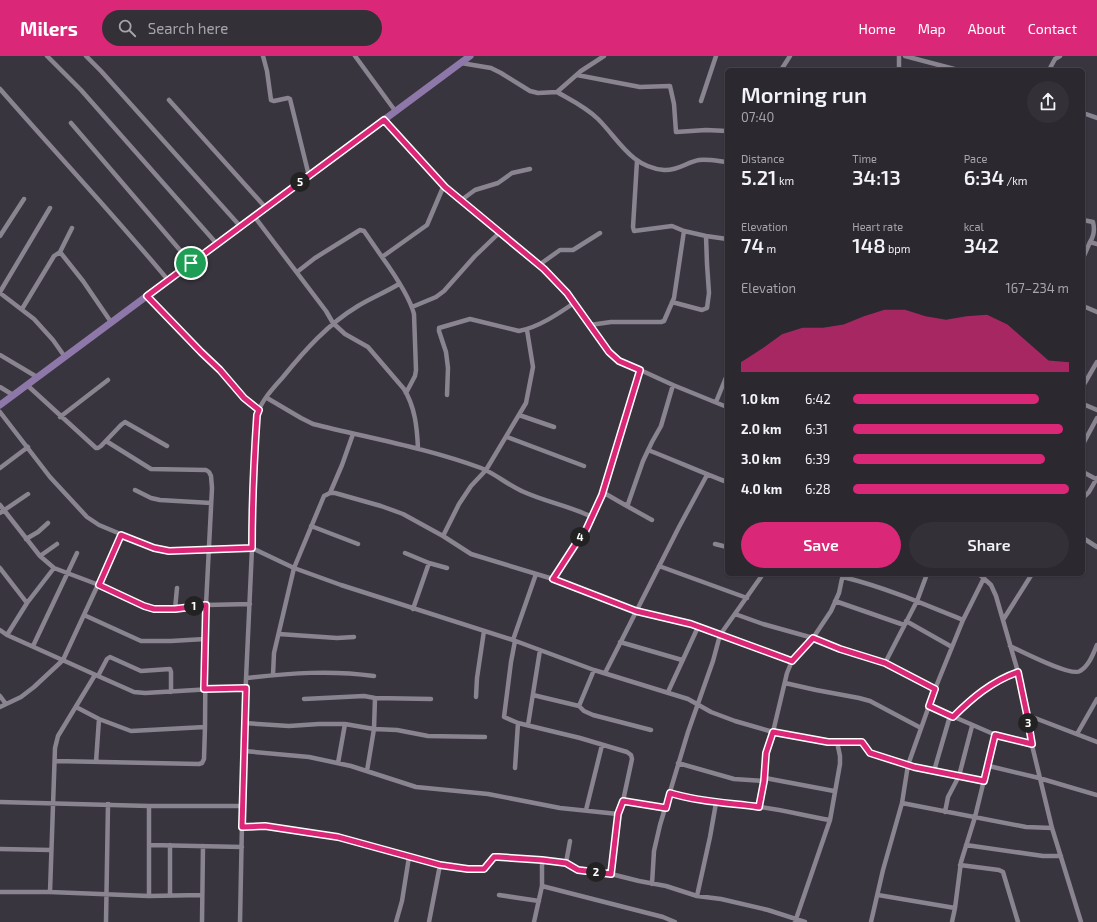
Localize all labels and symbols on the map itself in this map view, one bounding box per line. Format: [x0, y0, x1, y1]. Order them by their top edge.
pin: 5 [290, 172, 310, 192]
pin [174, 246, 208, 280]
pin: 4 [570, 527, 590, 547]
pin: 1 [184, 596, 204, 616]
pin: 3 [1018, 713, 1038, 733]
pin: 2 [586, 862, 606, 882]

